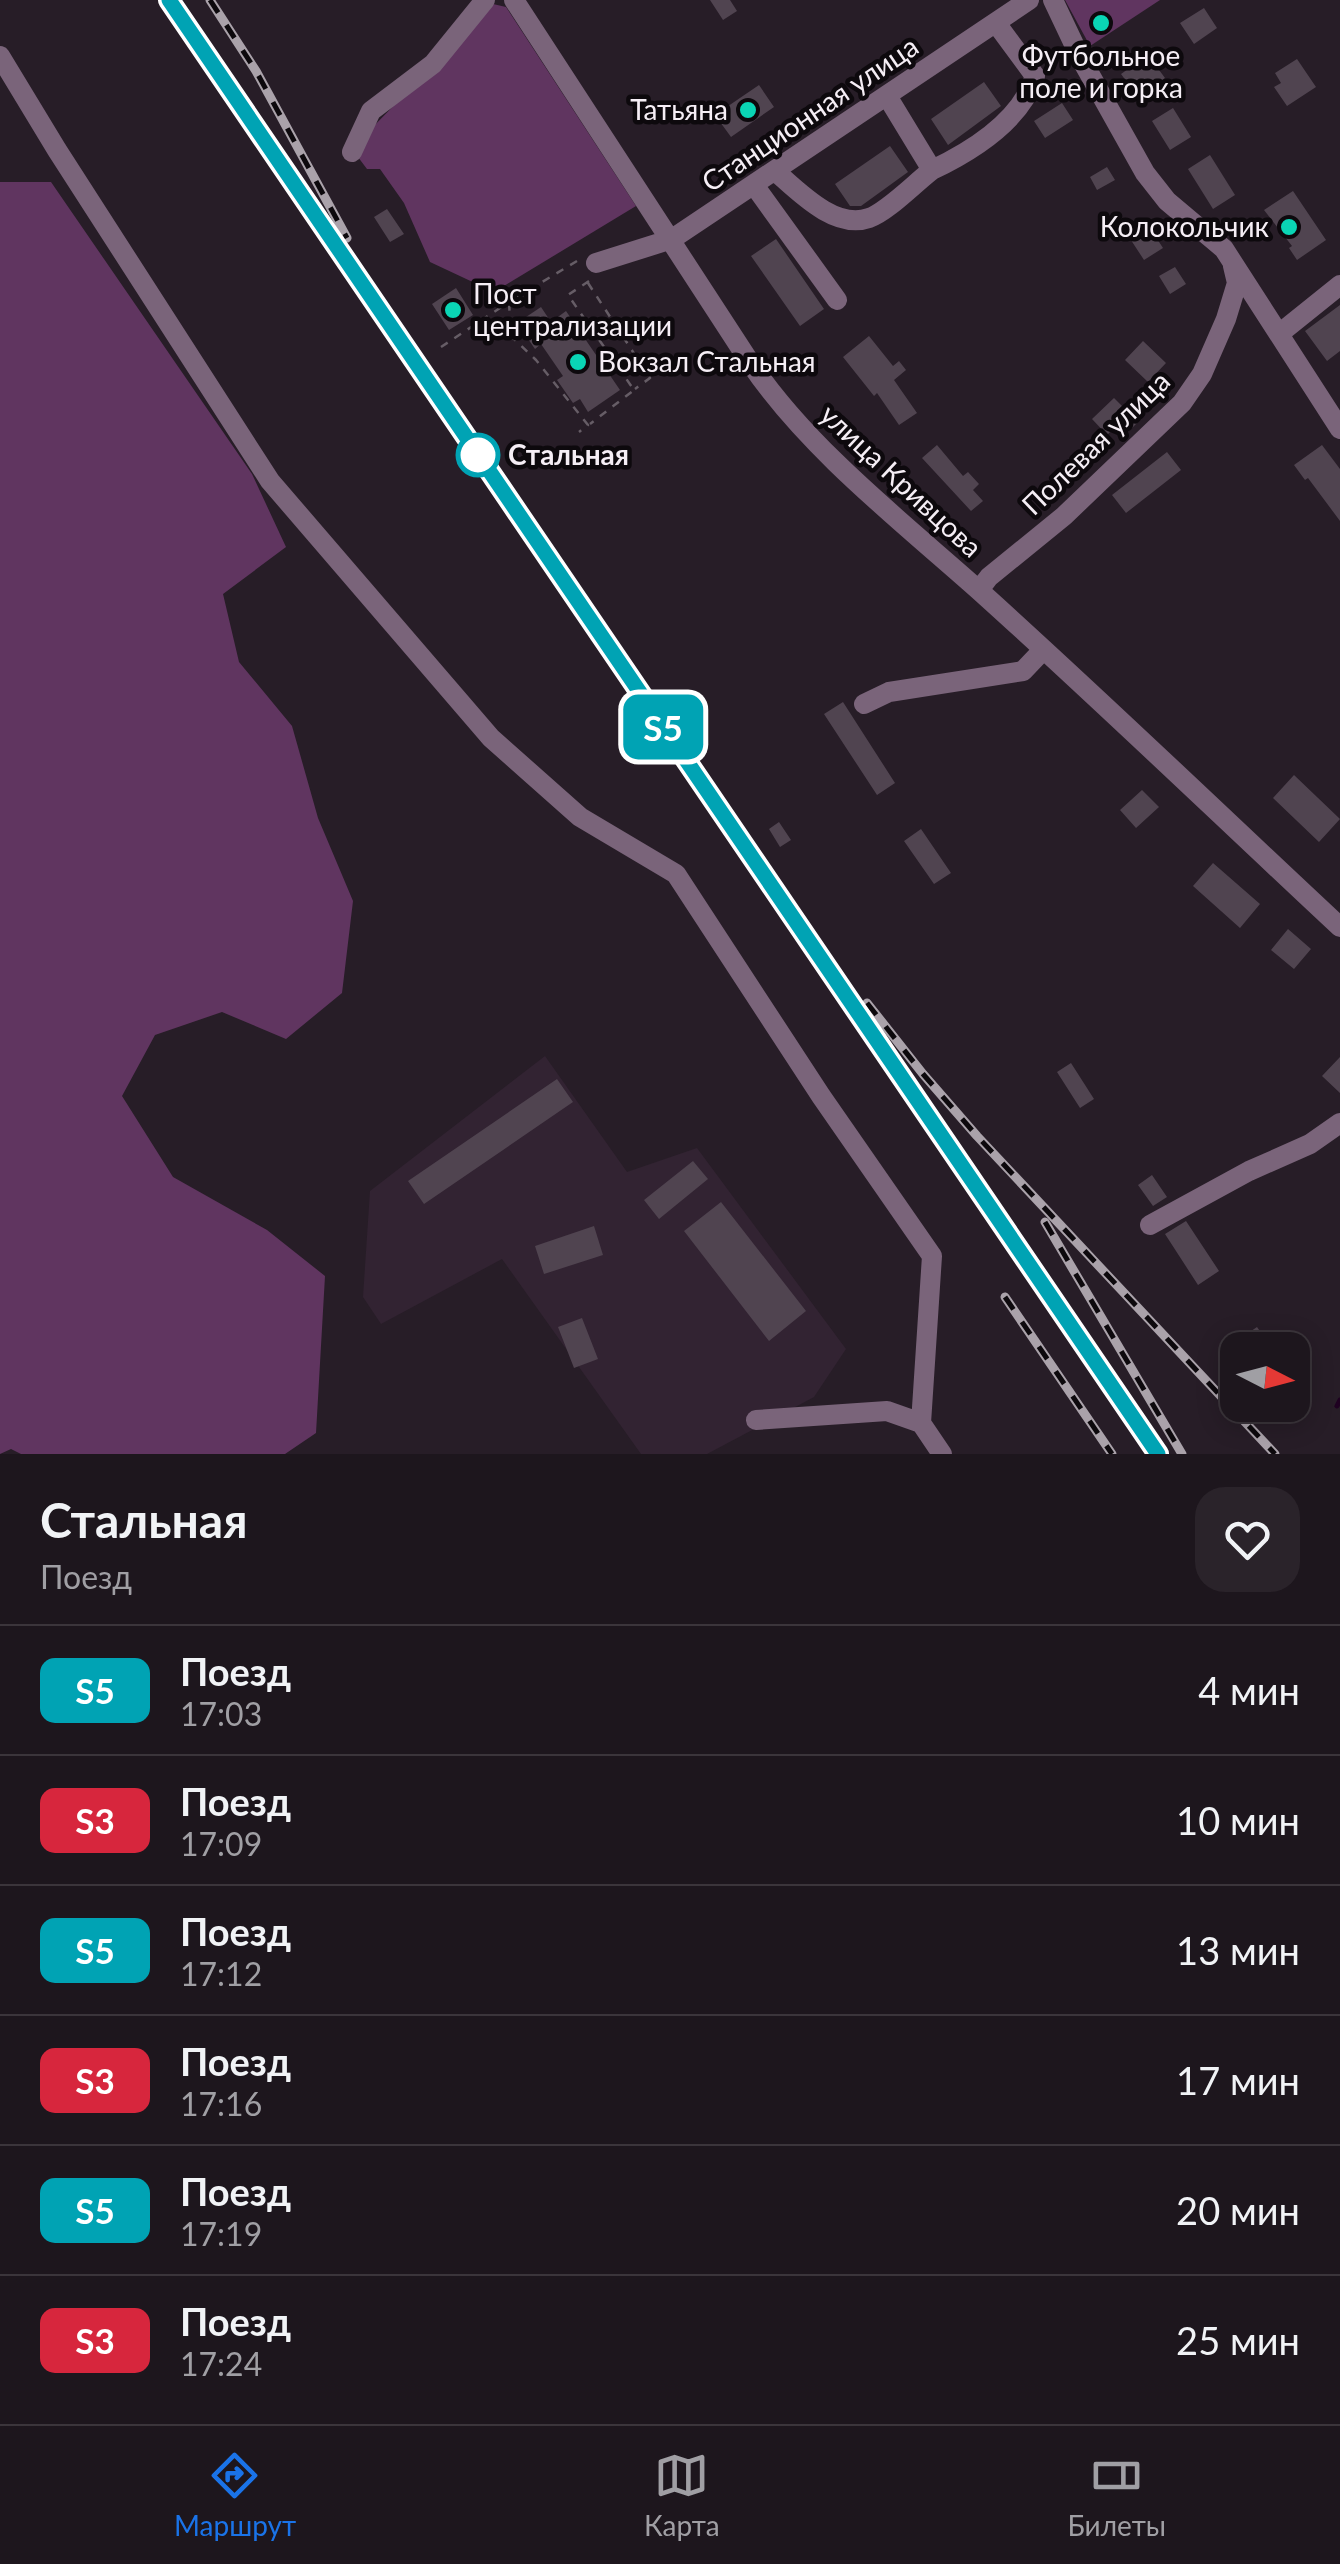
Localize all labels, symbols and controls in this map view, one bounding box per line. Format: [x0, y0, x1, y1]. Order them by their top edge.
marker: Футбольное поле и горка [1090, 12, 1112, 34]
street label: Станционная улица [695, 28, 924, 198]
place label: Футбольное поле и горка [1019, 38, 1183, 104]
place label: Татьяна [630, 92, 728, 126]
marker: Татьяна [737, 99, 759, 121]
place label: Колокольчик [1100, 209, 1269, 243]
marker: Колокольчик [1278, 216, 1300, 238]
place label: Пост централизации [473, 276, 672, 342]
marker: Пост централизации [442, 299, 464, 321]
place label: Вокзал Стальная [598, 344, 816, 378]
marker: Вокзал Стальная [567, 351, 589, 373]
street label: Полевая улица [1014, 363, 1176, 521]
street label: улица Кривцова [814, 397, 989, 564]
marker: Стальная [457, 434, 499, 476]
place label: Стальная [508, 437, 629, 471]
line badge: S5 [618, 694, 708, 760]
text: S5 [643, 706, 683, 748]
north arrow [1220, 1332, 1310, 1422]
map controls [1220, 1332, 1310, 1422]
button: heart [1195, 1487, 1300, 1592]
text: Стальная [40, 1491, 248, 1548]
text: Поезд [40, 1557, 132, 1596]
text: Поезд [180, 1648, 291, 1694]
text: 4 мин [1198, 1667, 1300, 1713]
text: S5 [75, 1669, 115, 1711]
text: 17:03 [180, 1694, 262, 1733]
text: Поезд [180, 1778, 291, 1824]
text: 10 мин [1176, 1797, 1300, 1843]
text: S3 [75, 1799, 115, 1841]
text: 17:09 [180, 1824, 262, 1863]
text: Поезд [180, 1908, 291, 1954]
text: 13 мин [1176, 1927, 1300, 1973]
text: S5 [75, 1929, 115, 1971]
text: 17:12 [180, 1954, 262, 1993]
text: Поезд [180, 2038, 291, 2084]
text: 17 мин [1176, 2057, 1300, 2103]
text: S3 [75, 2059, 115, 2101]
text: 17:16 [180, 2084, 262, 2123]
text: Поезд [180, 2168, 291, 2214]
text: 20 мин [1176, 2187, 1300, 2233]
text: S5 [75, 2189, 115, 2231]
text: 17:19 [180, 2214, 262, 2253]
text: Поезд [180, 2298, 291, 2344]
text: 25 мин [1176, 2317, 1300, 2363]
text: S3 [75, 2319, 115, 2361]
text: 17:24 [180, 2344, 262, 2383]
tab: Маршрут [174, 2448, 296, 2542]
tab: Карта [644, 2448, 720, 2542]
tab: Билеты [1068, 2448, 1166, 2542]

